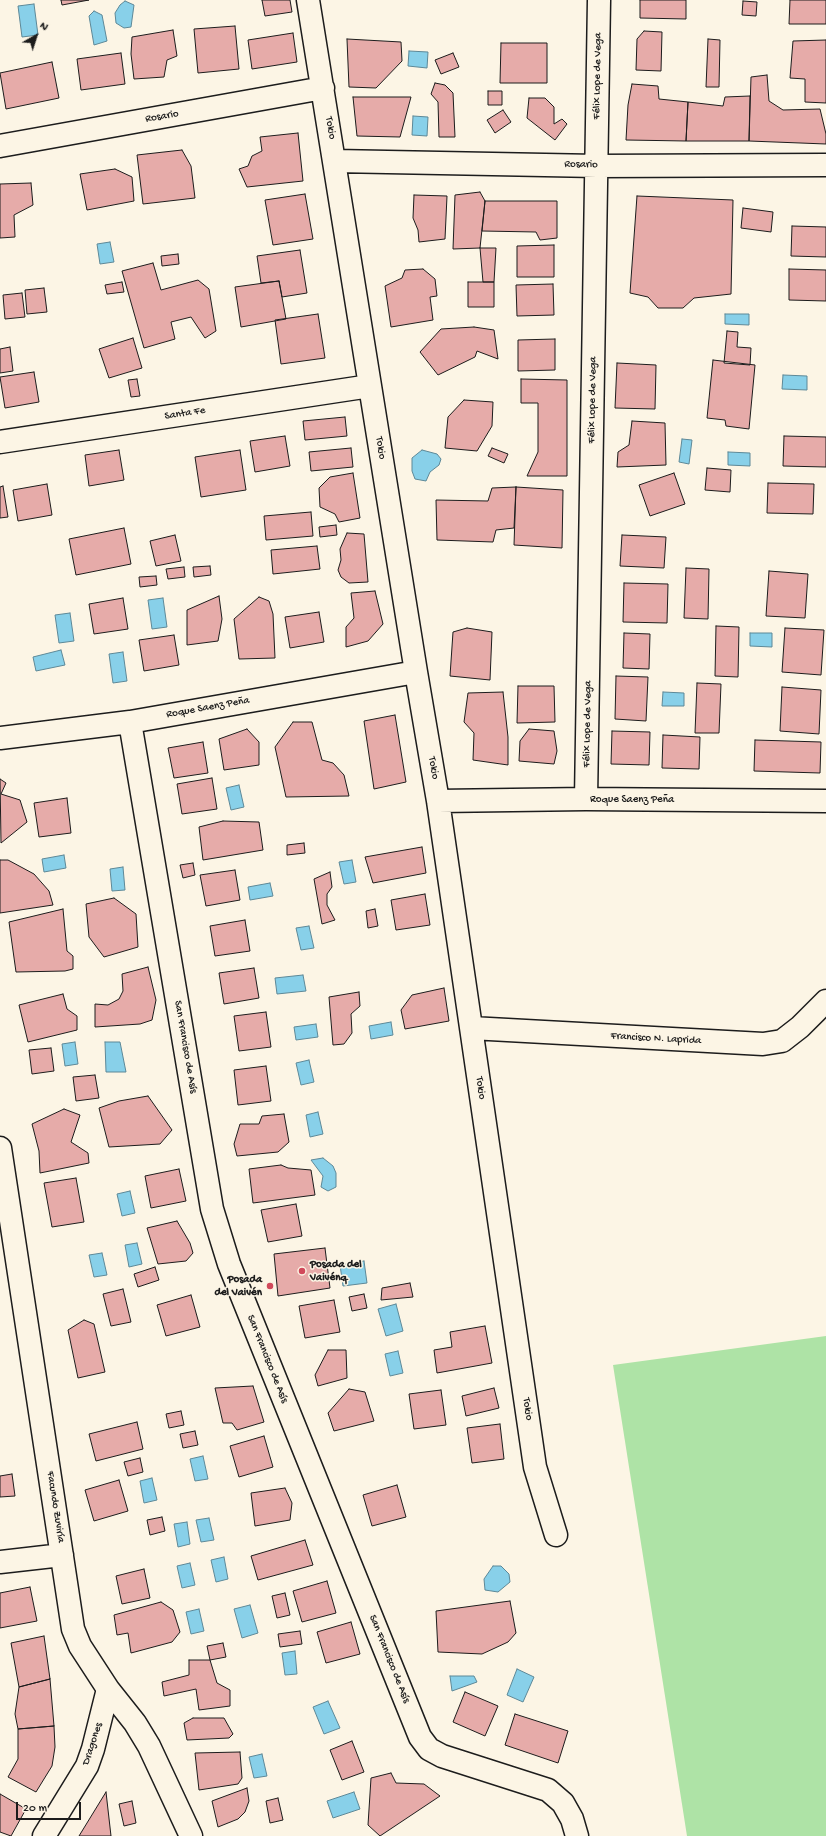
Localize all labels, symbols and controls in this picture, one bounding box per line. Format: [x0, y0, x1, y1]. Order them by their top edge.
north arrow [16, 16, 56, 56]
text: N [37, 20, 50, 34]
street label: Félix Lope de Vega [591, 32, 605, 120]
street label: Rosario [144, 108, 180, 126]
street label: Tokio [322, 116, 338, 140]
street label: Rosario [564, 158, 598, 172]
street label: Félix Lope de Vega [586, 356, 600, 444]
street label: Santa Fe [164, 404, 206, 424]
street label: Tokio [372, 436, 388, 460]
street label: Félix Lope de Vega [581, 680, 595, 768]
street label: Roque Saenz Peña [165, 694, 251, 722]
street label: Tokio [425, 756, 441, 780]
street label: Roque Saenz Peña [590, 793, 674, 807]
street label: San Francisco de Asís [170, 1000, 200, 1094]
street label: Francisco N. Laprida [610, 1030, 702, 1048]
street label: Tokio [472, 1076, 488, 1100]
place label: Posada del Vaivénq [310, 1258, 362, 1284]
marker: Posada del Vaivénq [297, 1266, 307, 1276]
place label: Posada del Vaivén [214, 1273, 262, 1299]
marker: Posada del Vaivén [265, 1281, 275, 1291]
street label: San Francisco de Asís [243, 1313, 291, 1405]
street label: Tokio [519, 1397, 535, 1421]
street label: Facundo Zuviría [43, 1470, 67, 1544]
street label: San Francisco de Asís [365, 1613, 413, 1705]
street label: Dragones [80, 1721, 106, 1767]
scale bar [18, 1794, 83, 1820]
text: 20 m [23, 1802, 47, 1816]

